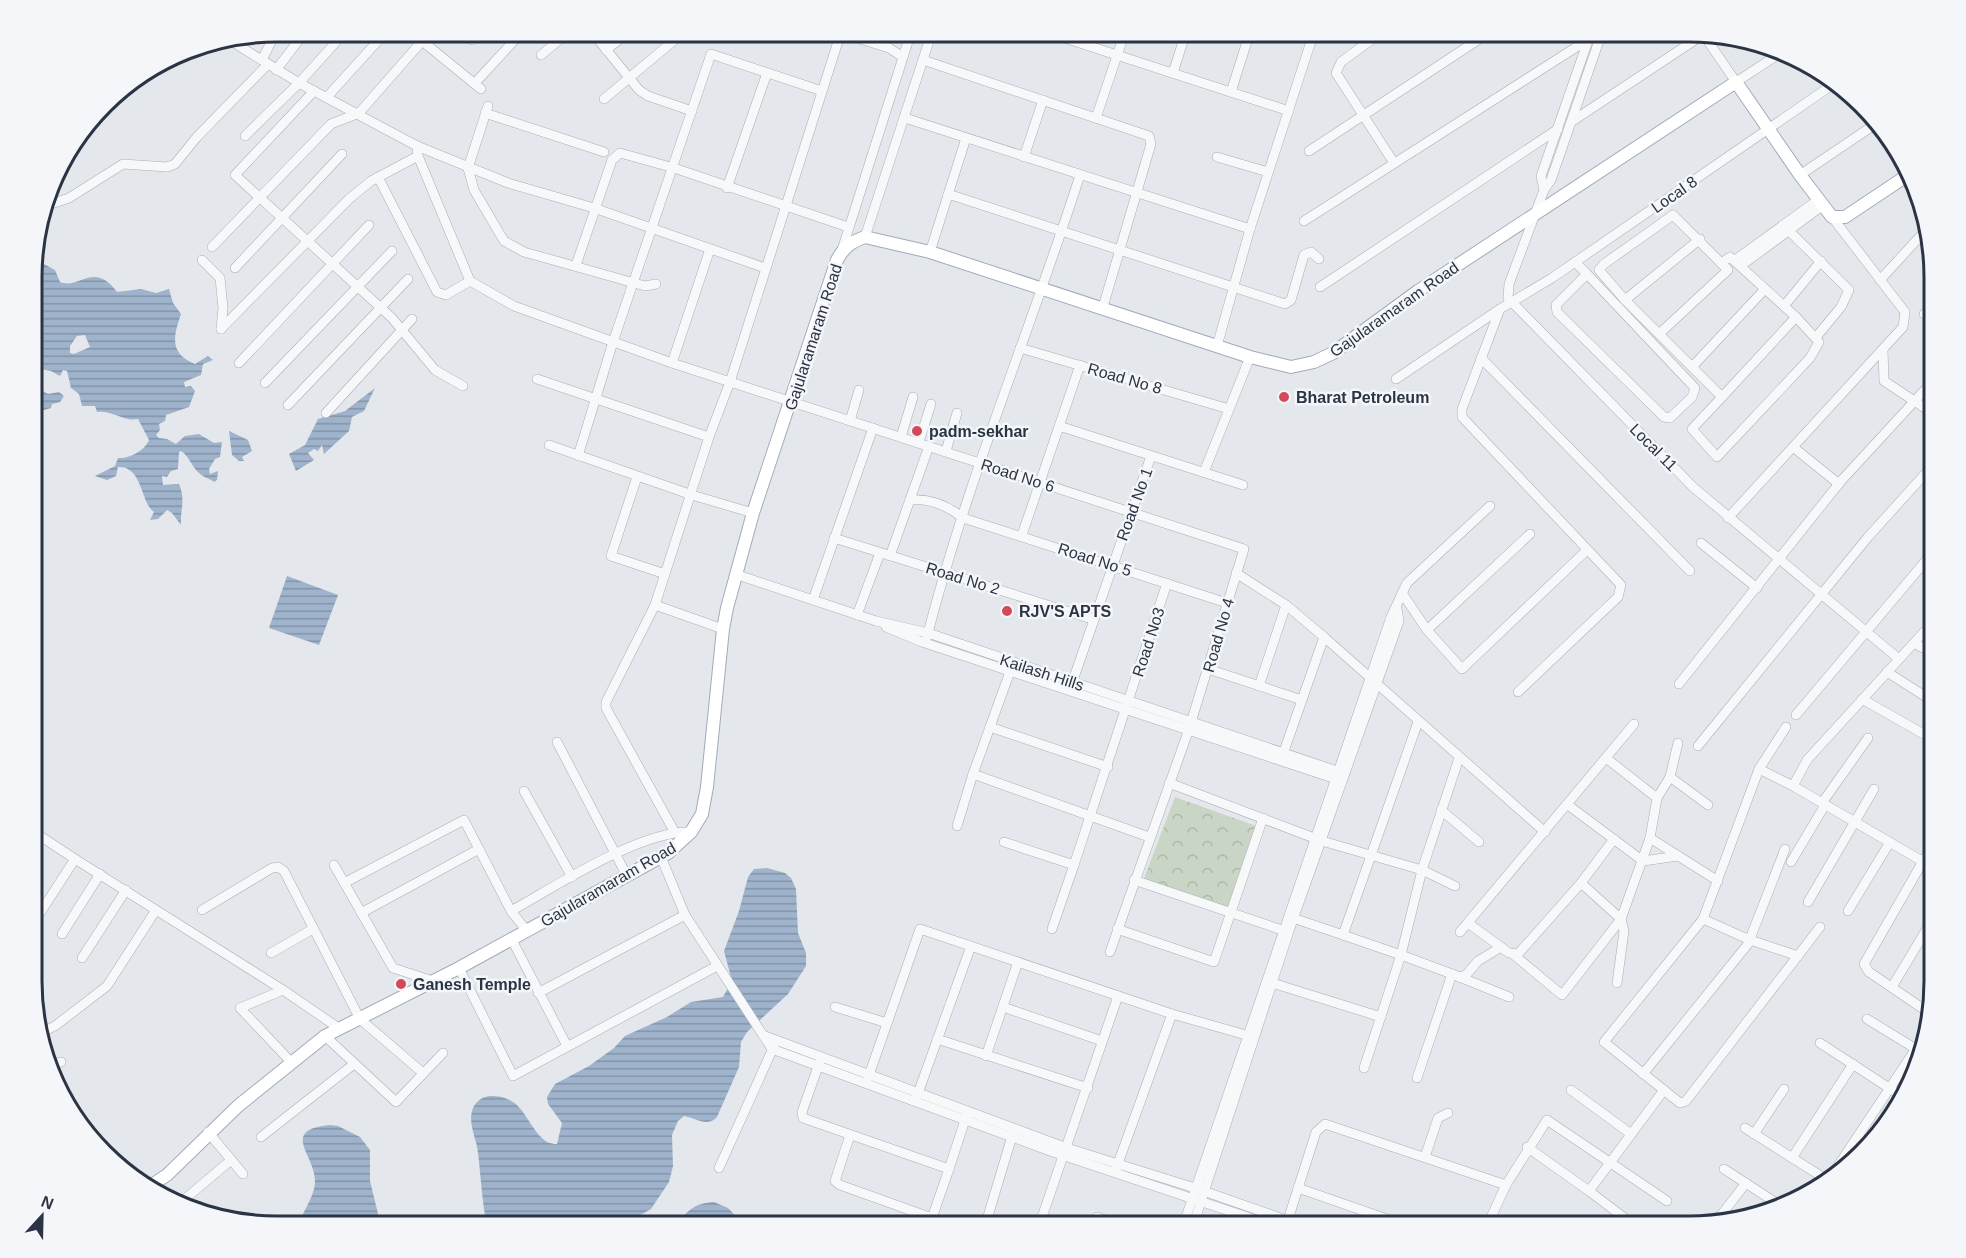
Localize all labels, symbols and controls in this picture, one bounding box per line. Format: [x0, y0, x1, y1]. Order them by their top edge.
street label: Local 8 [1648, 173, 1700, 216]
street label: Gajularamaram Road [1327, 259, 1462, 360]
street label: Gajularamaram Road [782, 262, 845, 413]
street label: Road No 8 [1086, 360, 1164, 397]
place label: Bharat Petroleum [1296, 389, 1429, 406]
marker: Bharat Petroleum [1277, 390, 1291, 404]
street label: Local 11 [1627, 420, 1681, 474]
place label: padm-sekhar [929, 423, 1029, 440]
marker: padm-sekhar [910, 424, 924, 438]
street label: Road No 6 [979, 456, 1057, 495]
street label: Road No 1 [1113, 465, 1156, 543]
street label: Road No 5 [1056, 540, 1134, 579]
street label: Road No 2 [924, 559, 1002, 598]
street label: Road No 4 [1200, 596, 1237, 674]
place label: RJV'S APTS [1019, 603, 1111, 620]
marker: RJV'S APTS [1000, 604, 1014, 618]
street label: Road No3 [1129, 605, 1168, 679]
street label: Kailash Hills [998, 651, 1086, 694]
street label: Gajularamaram Road [538, 839, 679, 930]
place label: Ganesh Temple [413, 976, 531, 993]
marker: Ganesh Temple [394, 977, 408, 991]
north arrow [12, 1186, 72, 1246]
text: N [39, 1193, 56, 1213]

